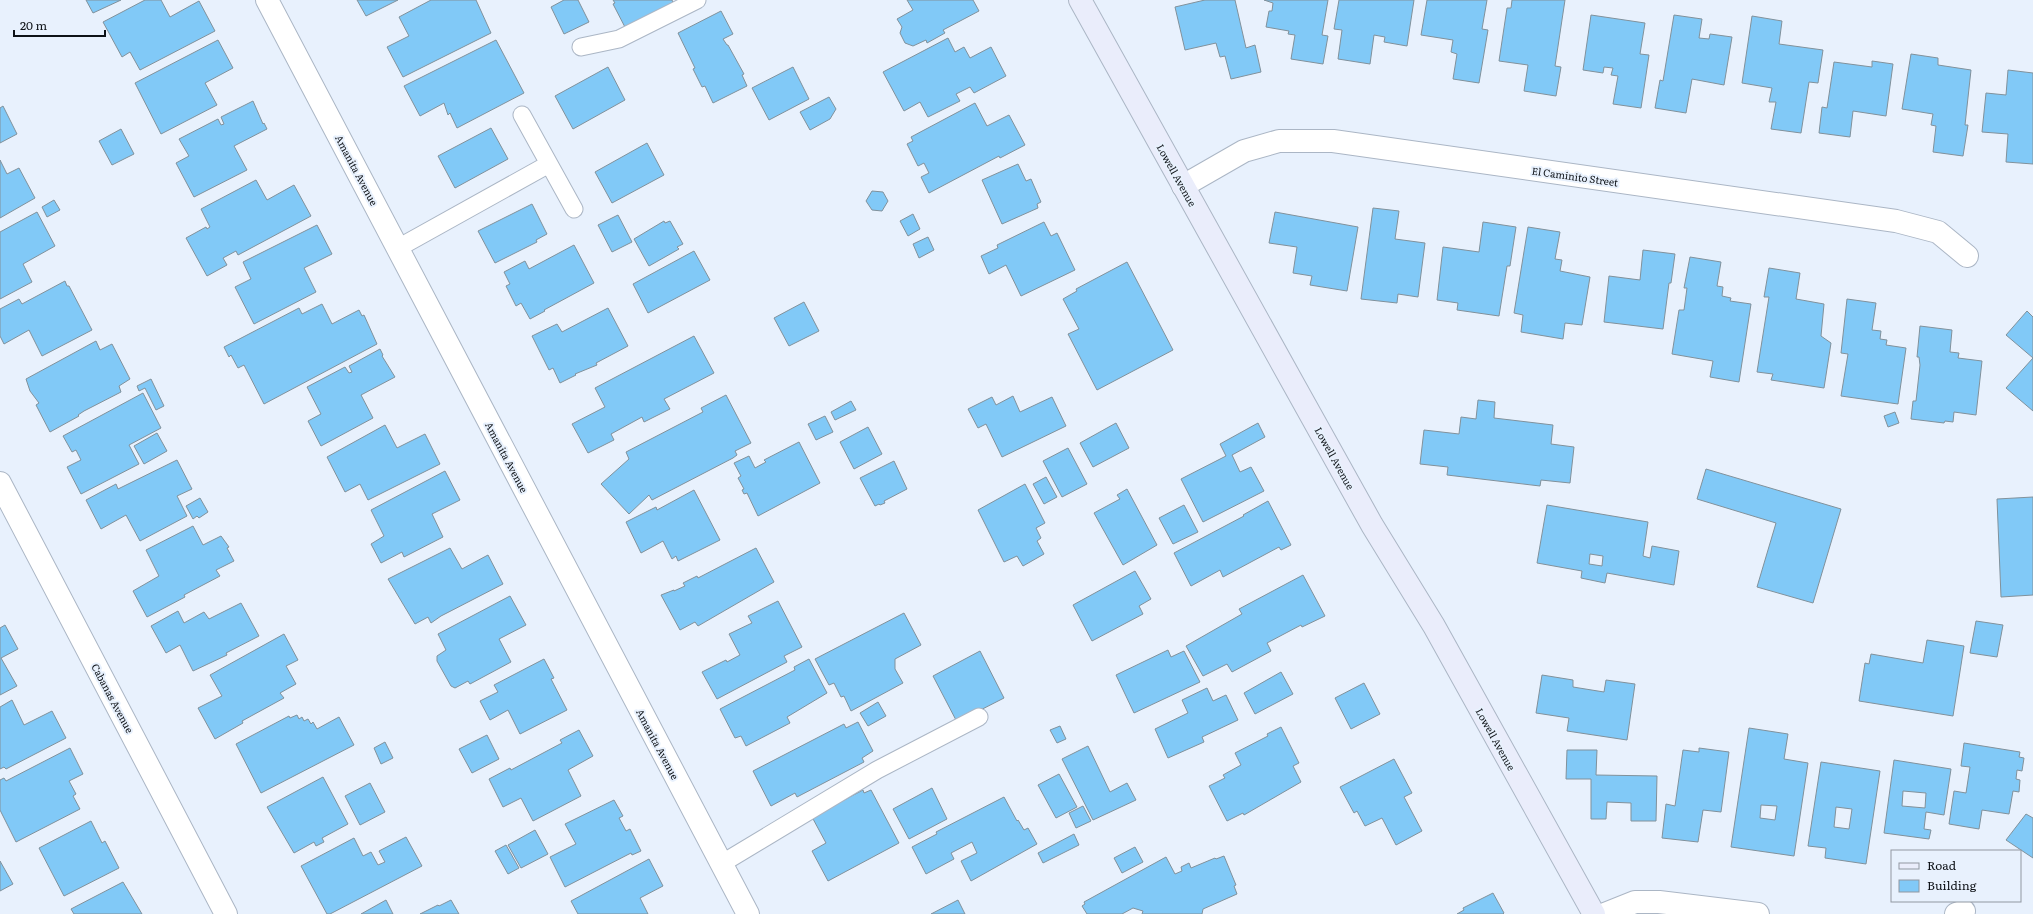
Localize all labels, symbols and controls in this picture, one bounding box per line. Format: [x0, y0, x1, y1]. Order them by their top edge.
scale bar [14, 12, 105, 38]
text: 20 m [20, 16, 47, 34]
street label: Amanita Avenue [332, 132, 382, 208]
street label: Lowell Avenue [1154, 141, 1200, 209]
street label: El Caminito Street [1531, 163, 1619, 189]
street label: Amanita Avenue [482, 419, 532, 495]
street label: Lowell Avenue [1312, 424, 1358, 492]
street label: Cabanas Avenue [88, 661, 138, 735]
street label: Lowell Avenue [1473, 705, 1519, 773]
street label: Amanita Avenue [633, 706, 683, 782]
legend [1891, 850, 2021, 902]
text: Road [1927, 856, 1957, 874]
text: Building [1927, 876, 1977, 894]

